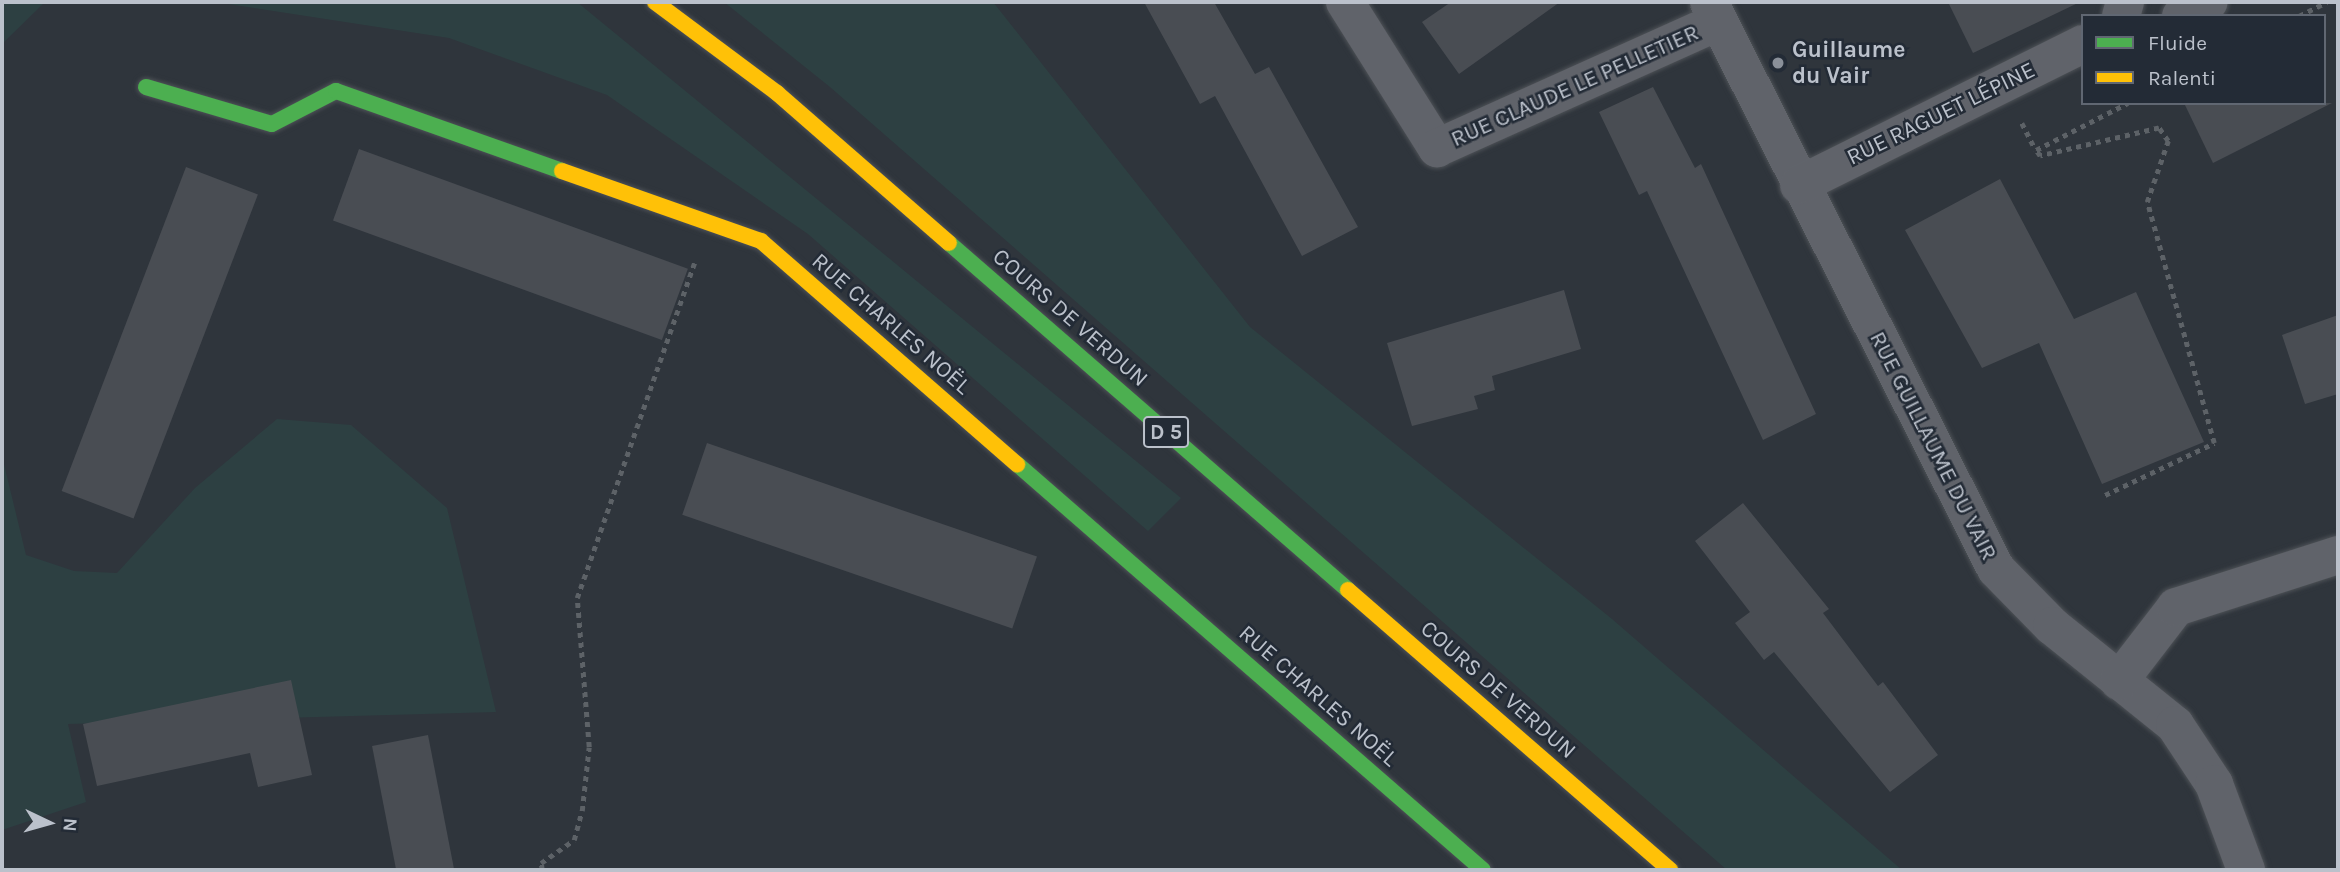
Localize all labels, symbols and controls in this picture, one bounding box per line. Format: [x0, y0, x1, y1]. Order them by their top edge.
legend [2081, 14, 2326, 105]
street label: RUE CLAUDE LE PELLETIER [1447, 19, 1703, 153]
text: Fluide [2148, 31, 2207, 55]
place label: Guillaume du Vair [1792, 36, 1905, 90]
marker: Guillaume du Vair [1770, 55, 1786, 71]
street label: RUE RAGUET LÉPINE [1842, 56, 2040, 172]
text: Ralenti [2148, 66, 2216, 90]
street label: COURS DE VERDUN [987, 243, 1153, 393]
street label: RUE CHARLES NOËL [806, 247, 976, 401]
street label: RUE GUILLAUME DU VAIR [1863, 327, 2003, 565]
road number: D 5 [1142, 414, 1190, 450]
street label: COURS DE VERDUN [1415, 615, 1581, 765]
street label: RUE CHARLES NOËL [1233, 619, 1403, 773]
north arrow [14, 788, 84, 858]
text: N [58, 817, 81, 833]

